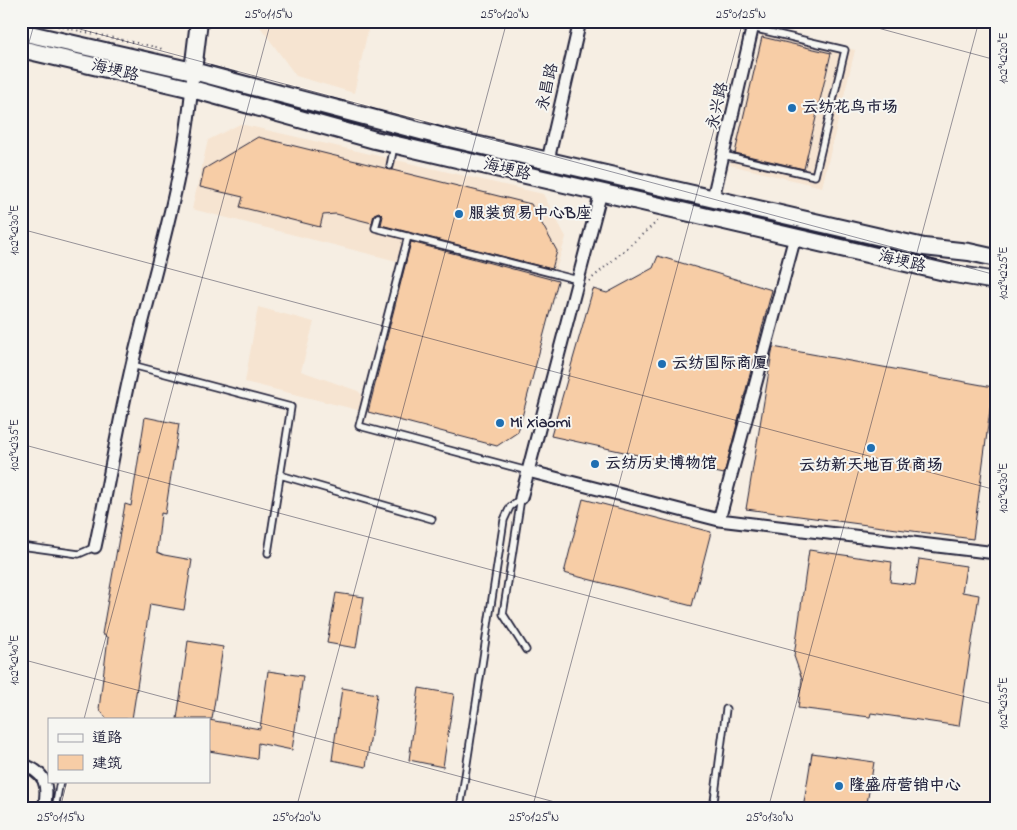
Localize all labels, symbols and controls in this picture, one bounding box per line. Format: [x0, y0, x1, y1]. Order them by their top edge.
text: 25°01'15"N [245, 6, 293, 24]
text: 25°01'20"N [481, 6, 529, 24]
text: 25°01'25"N [716, 6, 766, 24]
text: 102°42'20"E [995, 32, 1013, 84]
street label: 海埂路 [89, 54, 141, 88]
street label: 永昌路 [531, 61, 565, 113]
street label: 永兴路 [701, 80, 735, 132]
place label: 云纺花鸟市场 [802, 96, 898, 120]
marker: 云纺花鸟市场 [786, 102, 798, 114]
street label: 海埂路 [481, 153, 533, 187]
place label: 服装贸易中心B座 [469, 202, 592, 226]
text: 102°42'30"E [6, 205, 24, 255]
marker: 服装贸易中心B座 [453, 208, 465, 220]
street label: 海埂路 [876, 245, 928, 279]
text: 102°42'25"E [995, 246, 1013, 300]
place label: 云纺国际商厦 [672, 352, 768, 376]
marker: 云纺国际商厦 [656, 358, 668, 370]
place label: Mi Xiaomi [510, 411, 571, 435]
marker: Mi Xiaomi [494, 417, 506, 429]
text: 102°42'35"E [6, 419, 24, 471]
marker: 云纺新天地百货商场 [865, 442, 877, 454]
place label: 云纺历史博物馆 [605, 452, 717, 476]
place label: 云纺新天地百货商场 [799, 454, 943, 478]
marker: 云纺历史博物馆 [589, 458, 601, 470]
text: 102°42'30"E [995, 463, 1013, 513]
text: 102°42'40"E [6, 635, 24, 685]
text: 102°42'35"E [995, 677, 1013, 729]
legend [48, 718, 210, 782]
text: 道路 [92, 727, 122, 749]
text: 建筑 [92, 753, 122, 775]
place label: 隆盛府营销中心 [849, 774, 961, 798]
marker: 隆盛府营销中心 [833, 780, 845, 792]
text: 25°01'15"N [37, 809, 85, 827]
text: 25°01'20"N [273, 809, 321, 827]
text: 25°01'25"N [509, 809, 559, 827]
text: 25°01'30"N [746, 809, 794, 827]

